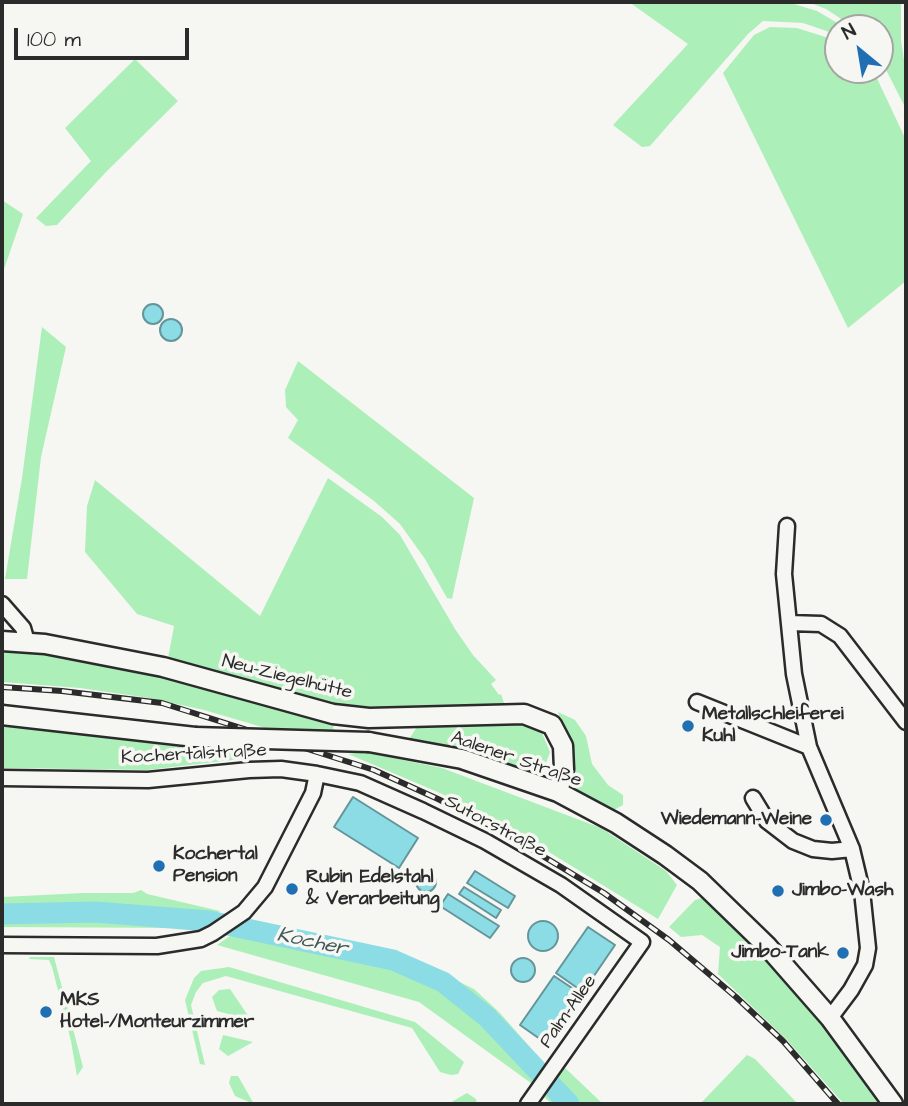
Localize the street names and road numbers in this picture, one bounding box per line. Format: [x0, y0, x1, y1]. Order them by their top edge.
street label: Neu-Ziegelhütte [219, 651, 355, 705]
street label: Aalener Straße [448, 727, 584, 793]
street label: Kochertalstraße [121, 740, 267, 770]
street label: Sutorstraße [440, 791, 550, 863]
street label: Palm-Allee [536, 971, 602, 1053]

